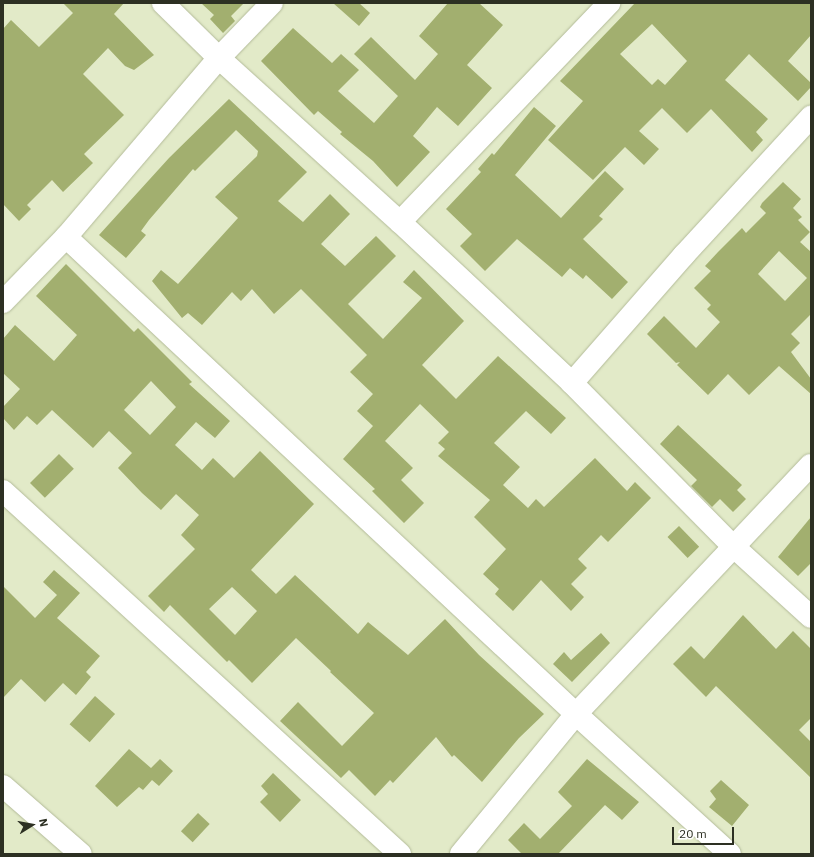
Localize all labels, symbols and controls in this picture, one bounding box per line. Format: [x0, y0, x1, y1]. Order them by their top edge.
north arrow [12, 805, 52, 845]
text: N [36, 817, 51, 828]
scale bar [674, 819, 736, 845]
text: 20 m [679, 826, 707, 841]

